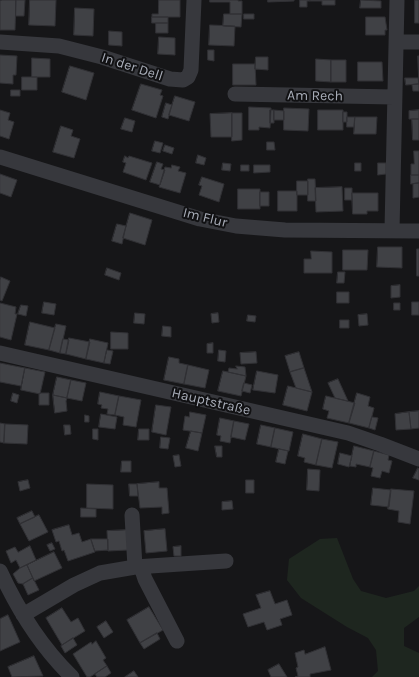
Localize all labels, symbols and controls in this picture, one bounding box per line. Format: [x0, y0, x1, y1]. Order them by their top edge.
street label: In der Dell [99, 49, 165, 85]
street label: Am Rech [287, 87, 343, 105]
street label: Im Flur [181, 204, 229, 232]
street label: Hauptstraße [170, 385, 252, 419]

